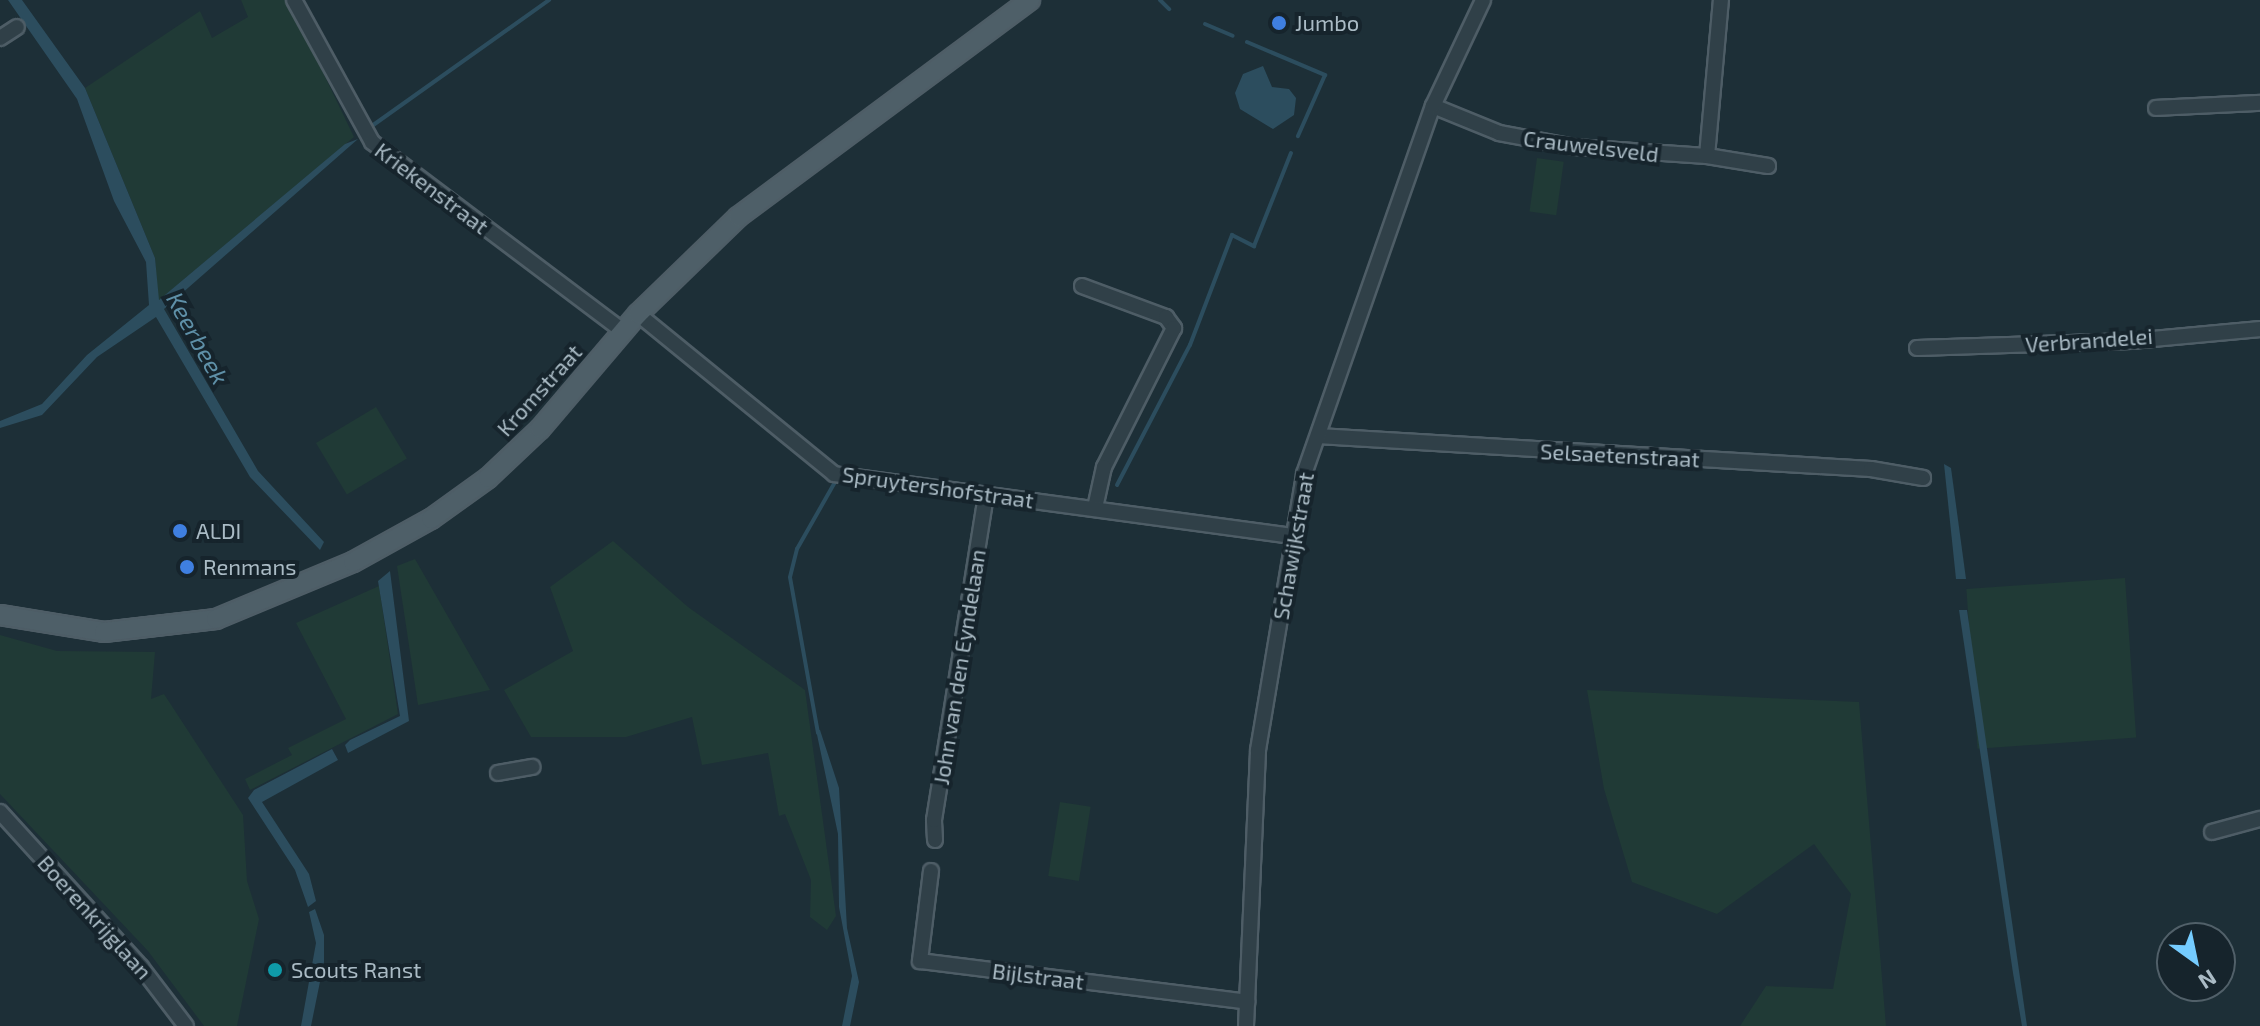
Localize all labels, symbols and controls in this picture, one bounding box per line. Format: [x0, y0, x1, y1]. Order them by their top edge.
place label: Jumbo [1295, 10, 1359, 36]
marker: Jumbo [1270, 14, 1288, 32]
street label: Crauwelsveld [1522, 125, 1660, 167]
street label: Kriekenstraat [370, 137, 494, 239]
water label: Keerbeek [161, 287, 235, 389]
street label: Verbrandelei [2024, 322, 2154, 358]
street label: Kromstraat [491, 339, 587, 441]
street label: Selsaetenstraat [1540, 438, 1700, 472]
street label: Spruytershofstraat [841, 461, 1035, 513]
street label: Schawijkstraat [1267, 470, 1319, 622]
place label: ALDI [196, 518, 241, 544]
marker: ALDI [171, 522, 189, 540]
street label: John van den Eyndelaan [927, 547, 991, 787]
place label: Renmans [203, 554, 296, 580]
marker: Renmans [178, 558, 196, 576]
street label: Boerenkrijglaan [32, 850, 158, 984]
north arrow [2156, 922, 2236, 1002]
place label: Scouts Ranst [291, 957, 421, 983]
street label: Bijlstraat [991, 957, 1085, 995]
marker: Scouts Ranst [266, 961, 284, 979]
text: N [2194, 965, 2222, 996]

